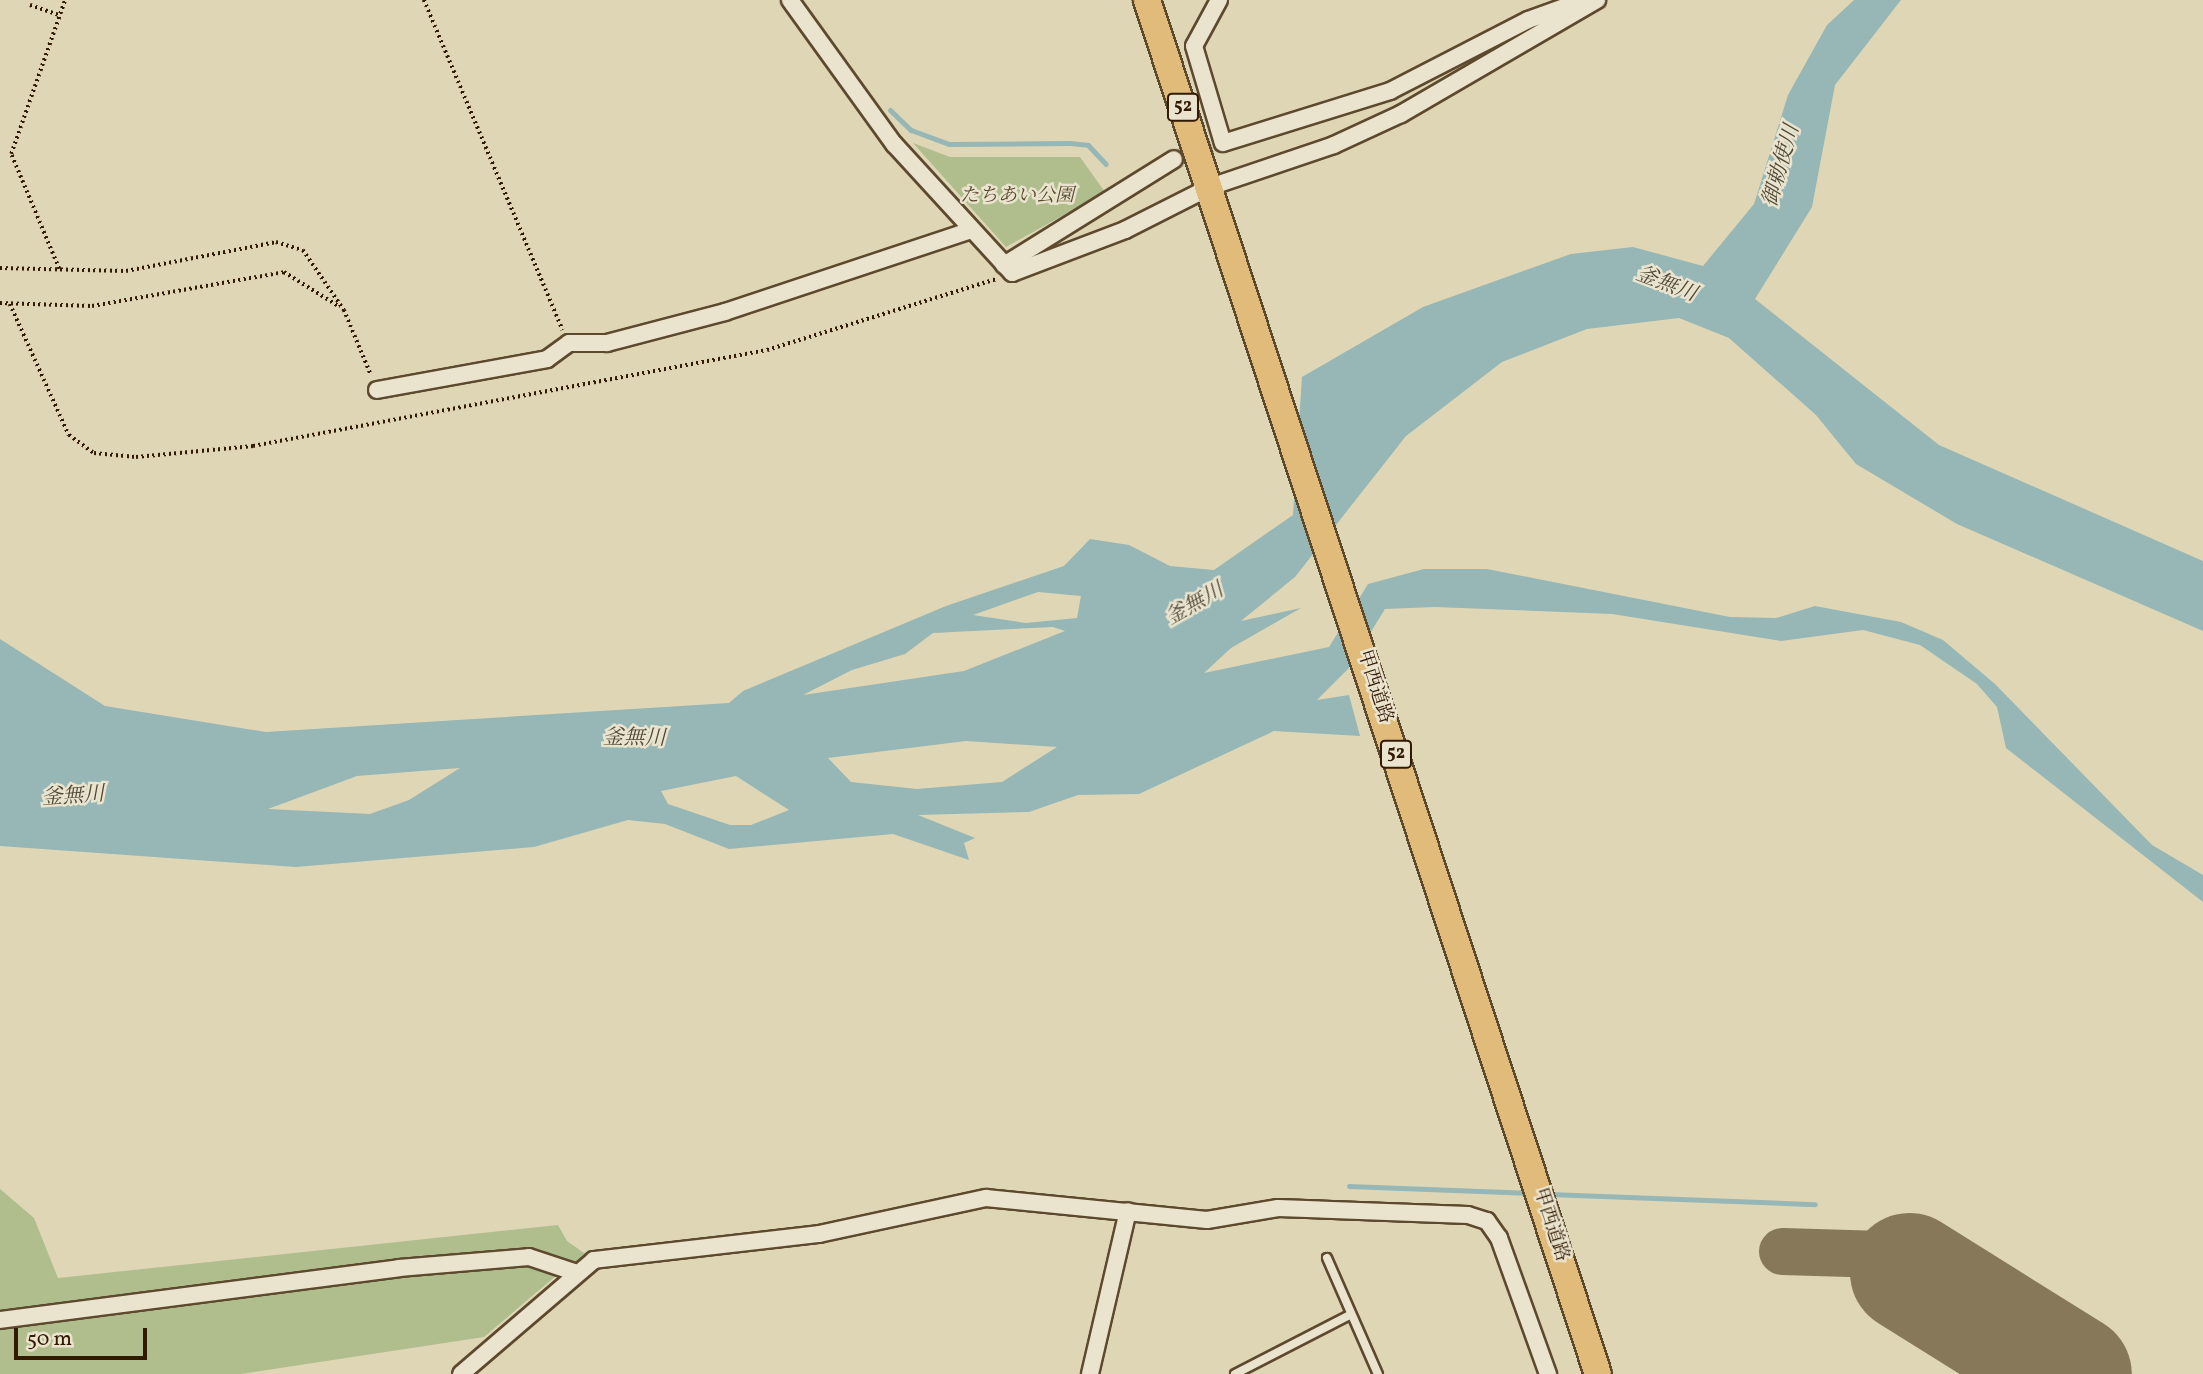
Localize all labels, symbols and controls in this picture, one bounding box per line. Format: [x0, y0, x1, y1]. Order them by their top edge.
road number: 52 [1166, 92, 1200, 122]
water label: 御勅使川 [1758, 122, 1806, 210]
park label: たちあい公園 [960, 186, 1074, 208]
water label: 釜無川 [1632, 262, 1700, 308]
water label: 釜無川 [1161, 578, 1229, 632]
street label: 甲西道路 [1351, 647, 1397, 727]
water label: 釜無川 [602, 726, 666, 752]
road number: 52 [1378, 740, 1414, 768]
water label: 釜無川 [41, 782, 105, 812]
street label: 甲西道路 [1527, 1185, 1573, 1265]
scale bar [18, 1314, 150, 1358]
text: 50 m [27, 1325, 72, 1354]

